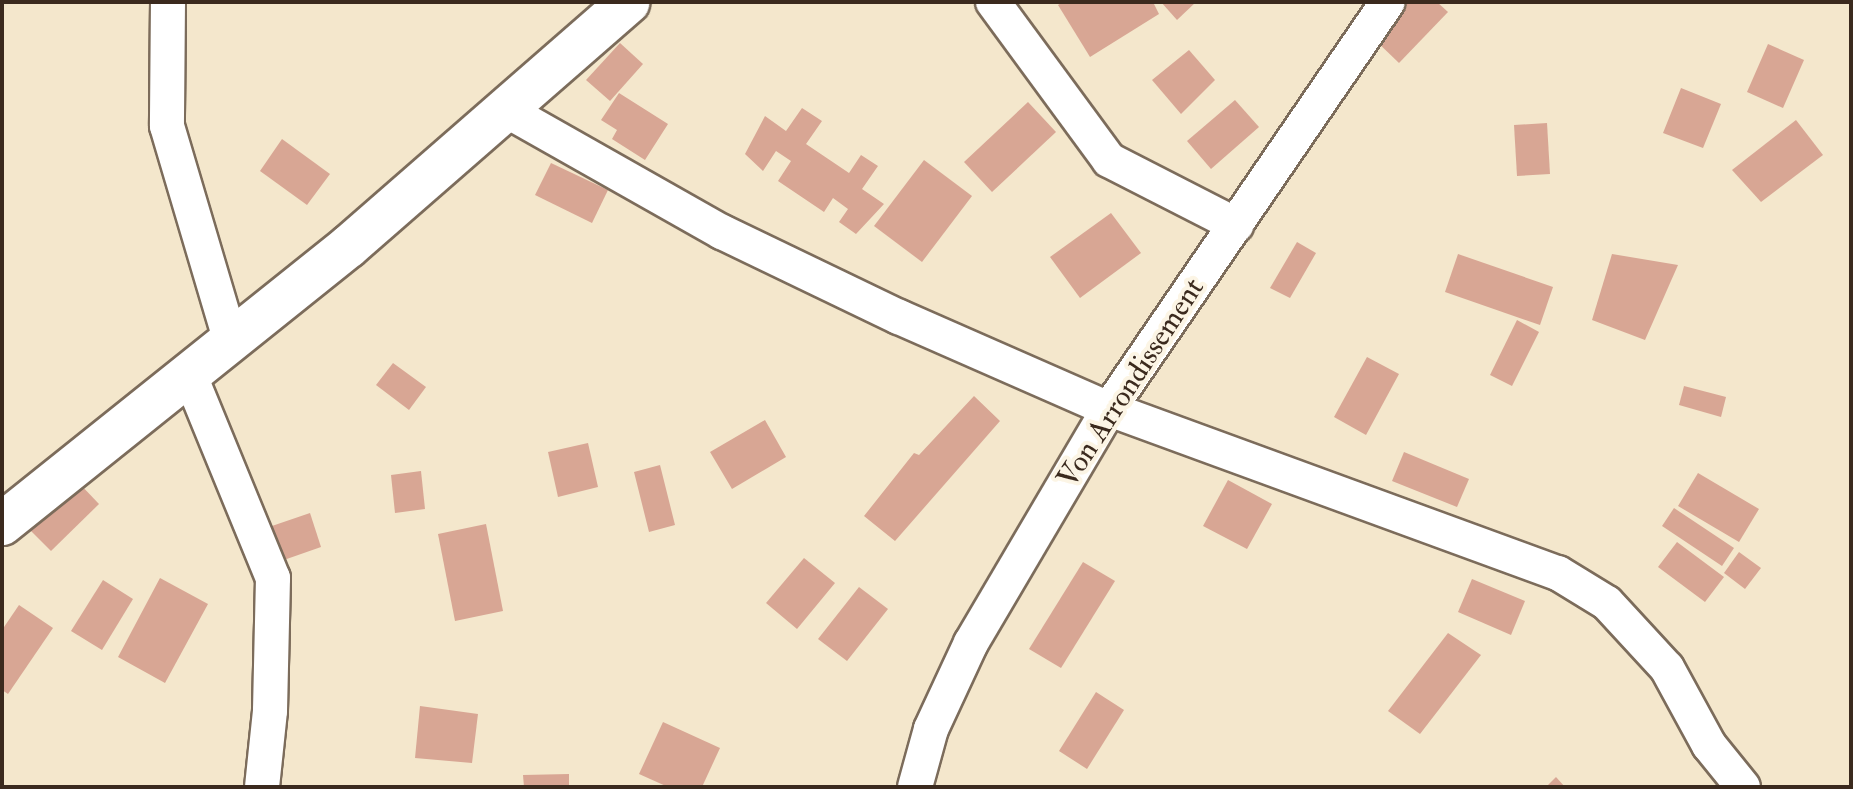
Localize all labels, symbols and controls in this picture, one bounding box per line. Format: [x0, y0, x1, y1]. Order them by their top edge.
street label: Von Arrondissement [1050, 271, 1212, 495]

